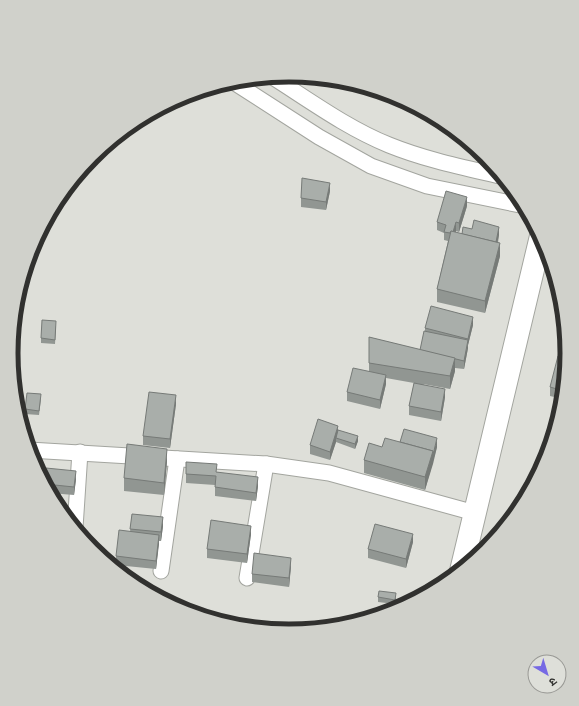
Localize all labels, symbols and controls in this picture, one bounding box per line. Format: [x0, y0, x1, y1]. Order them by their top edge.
north arrow [527, 654, 567, 694]
text: उ [546, 675, 560, 690]

